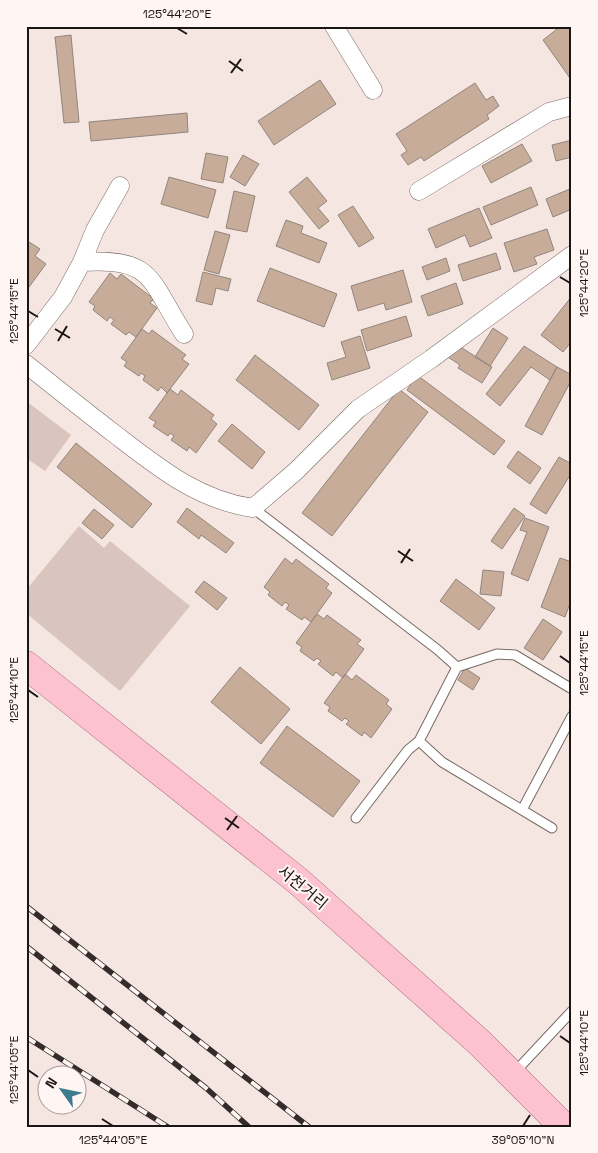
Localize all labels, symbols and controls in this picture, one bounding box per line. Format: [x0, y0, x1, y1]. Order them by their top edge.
text: 125°44'20"E [143, 6, 211, 22]
text: 125°44'20"E [576, 249, 592, 317]
text: 125°44'15"E [6, 278, 22, 344]
text: 125°44'15"E [576, 630, 592, 696]
text: 125°44'10"E [6, 657, 22, 723]
street label: 서천거리 [273, 860, 332, 914]
text: 125°44'10"E [576, 1010, 592, 1076]
text: 125°44'05"E [6, 1036, 22, 1104]
north arrow [38, 1066, 88, 1116]
text: N [41, 1074, 61, 1092]
text: 125°44'05"E [79, 1132, 147, 1148]
text: 39°05'10"N [492, 1132, 554, 1148]

